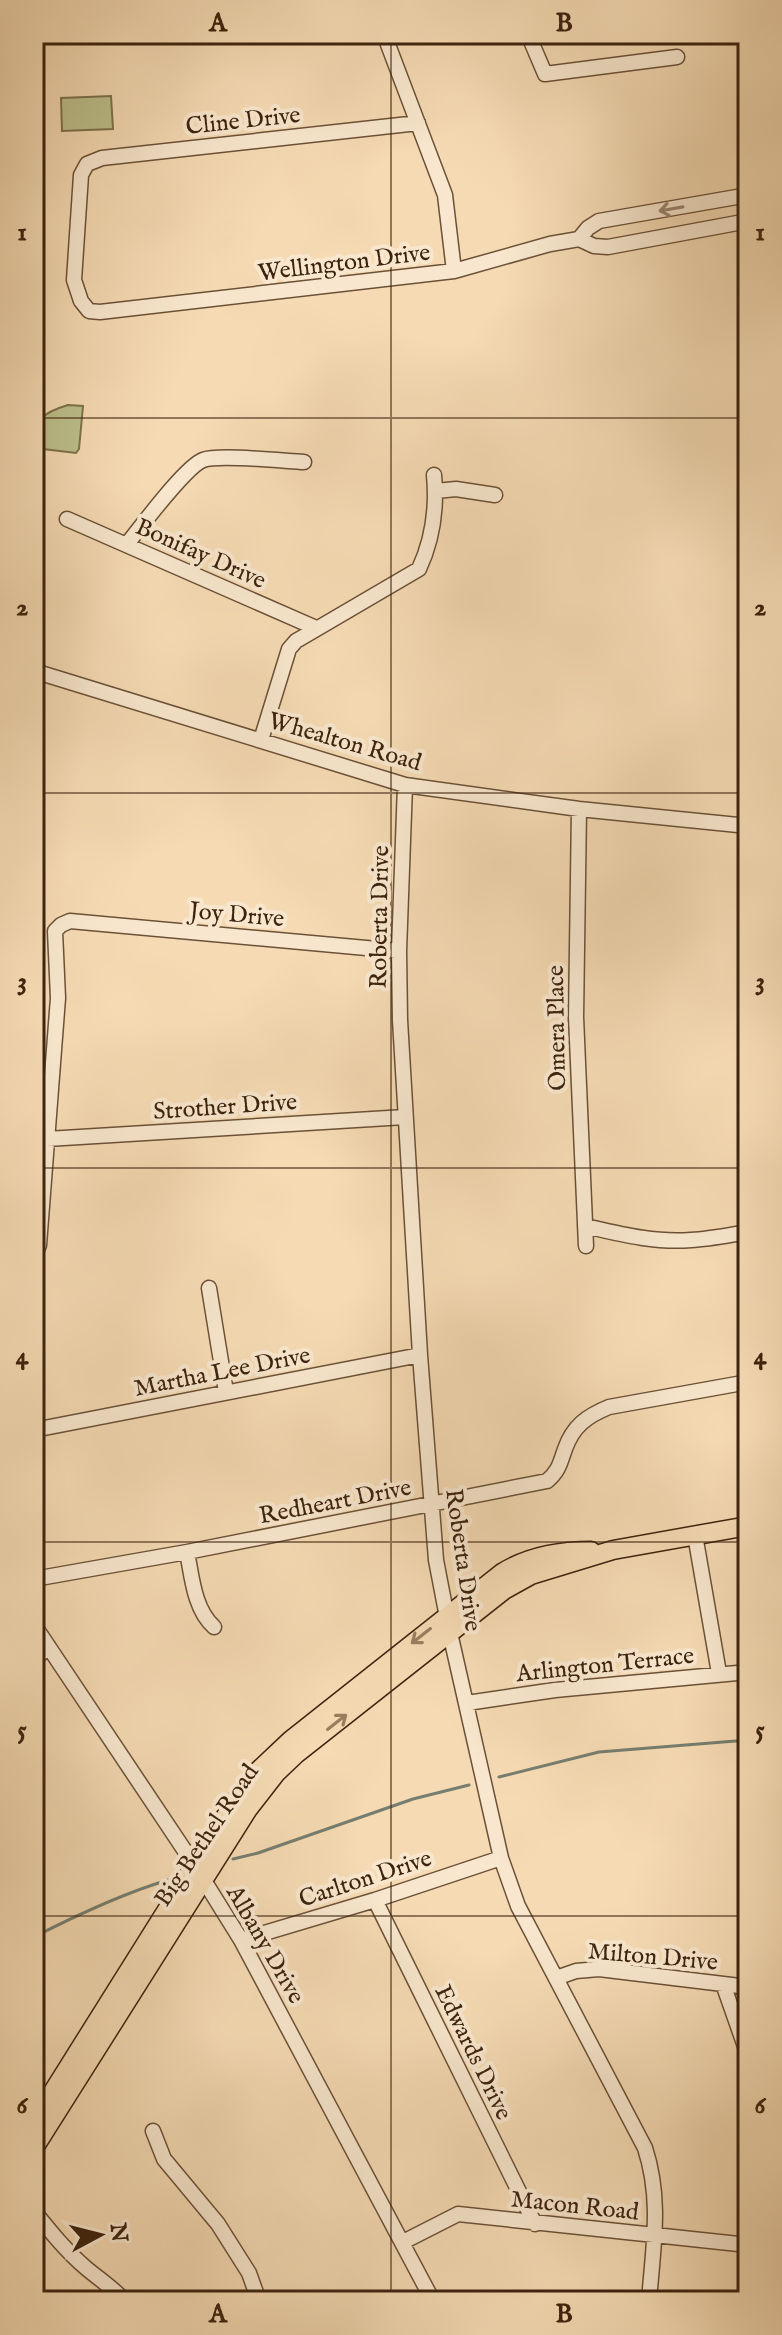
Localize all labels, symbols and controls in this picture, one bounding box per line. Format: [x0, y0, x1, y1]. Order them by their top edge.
text: A [208, 7, 228, 40]
text: B [555, 7, 573, 40]
street label: Cline Drive [184, 100, 302, 143]
one-way arrow [659, 202, 684, 217]
text: 1 [17, 216, 27, 249]
text: 1 [755, 216, 765, 249]
street label: Wellington Drive [256, 238, 432, 289]
street label: Bonifay Drive [130, 512, 271, 597]
text: 2 [16, 591, 28, 624]
text: 2 [754, 591, 766, 624]
street label: Whealton Road [264, 706, 425, 779]
street label: Roberta Drive [364, 845, 397, 989]
street label: Joy Drive [185, 896, 285, 935]
text: 3 [17, 965, 27, 998]
street label: Omera Place [541, 965, 574, 1091]
text: 3 [755, 965, 765, 998]
street label: Strother Drive [152, 1087, 298, 1128]
text: 4 [16, 1340, 30, 1373]
street label: Martha Lee Drive [132, 1340, 313, 1405]
text: 4 [754, 1340, 768, 1373]
street label: Redheart Drive [257, 1473, 414, 1532]
street label: Roberta Drive [437, 1487, 488, 1633]
one-way arrow [411, 1627, 432, 1645]
street label: Arlington Terrace [514, 1641, 696, 1690]
text: 5 [17, 1714, 27, 1747]
one-way arrow [326, 1714, 347, 1731]
text: 5 [755, 1714, 765, 1747]
street label: Big Bethel Road [148, 1758, 266, 1913]
street label: Carlton Drive [295, 1843, 436, 1915]
street label: Albany Drive [218, 1879, 311, 2009]
street label: Milton Drive [587, 1936, 719, 1979]
street label: Edwards Drive [427, 1980, 519, 2125]
text: 6 [17, 2089, 29, 2122]
text: 6 [755, 2089, 767, 2122]
street label: Macon Road [509, 2184, 640, 2229]
north arrow [60, 2195, 140, 2275]
text: N [103, 2221, 133, 2244]
text: A [208, 2298, 228, 2331]
text: B [555, 2298, 573, 2331]

